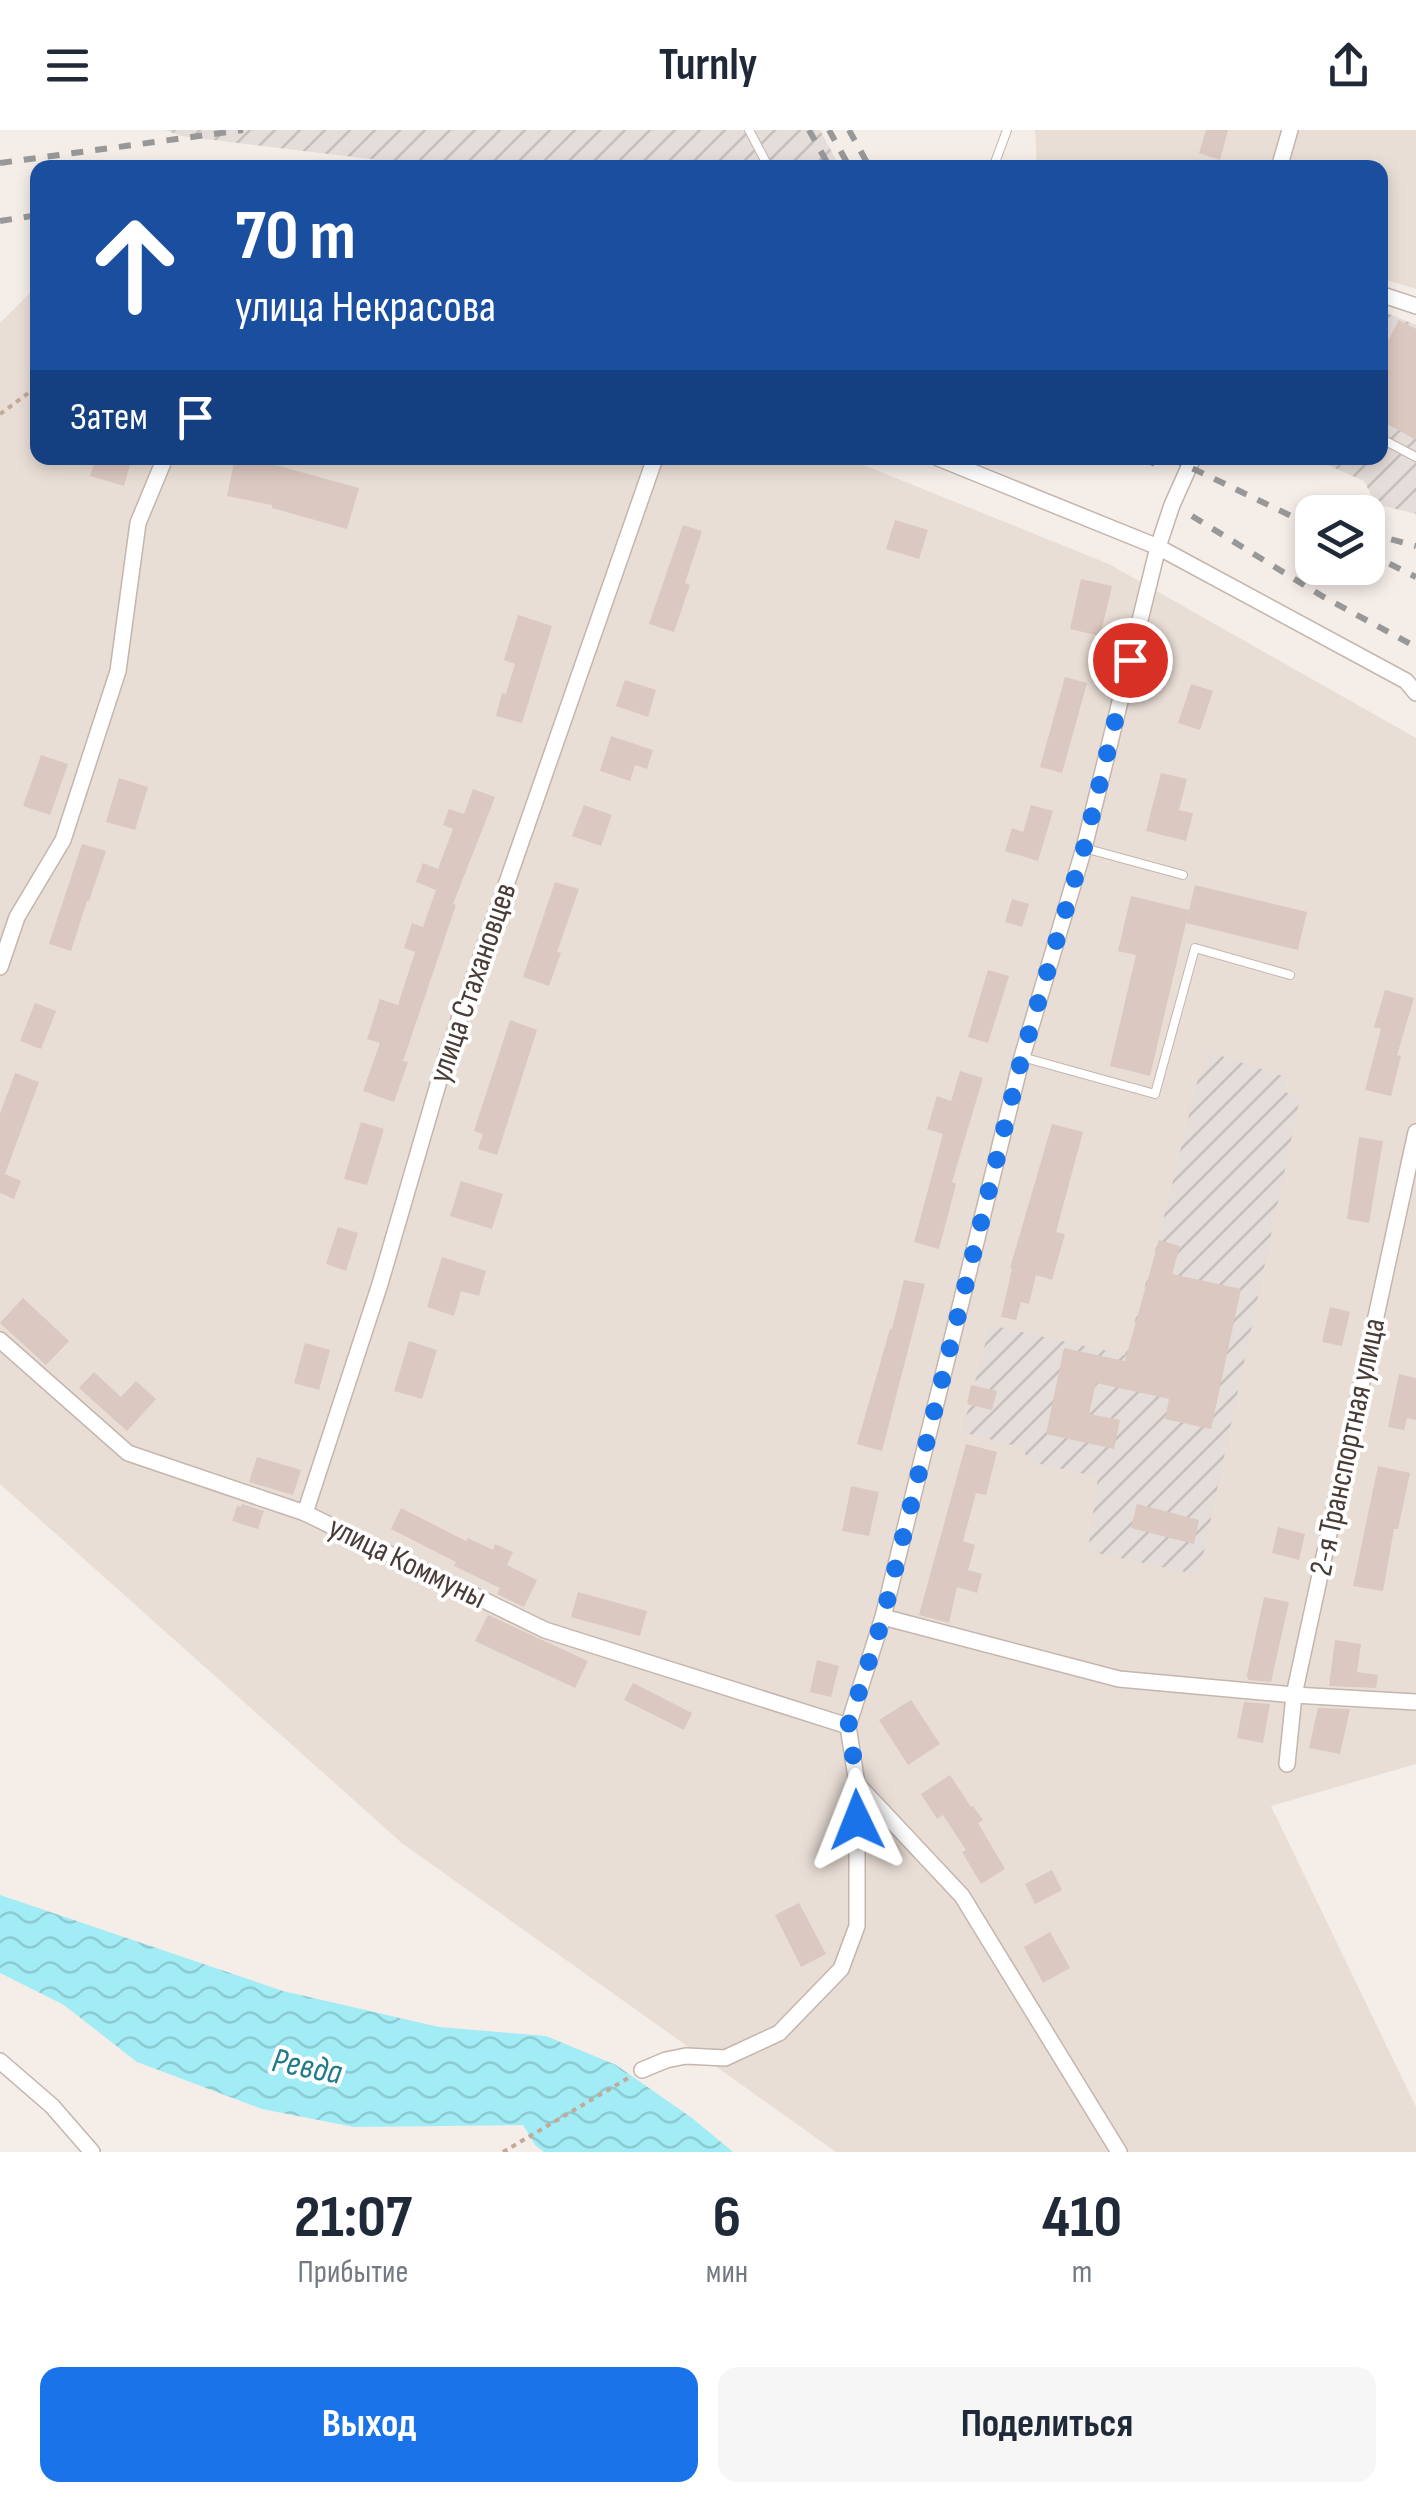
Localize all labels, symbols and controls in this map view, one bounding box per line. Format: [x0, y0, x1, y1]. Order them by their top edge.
icon: menu [40, 38, 95, 93]
text: Turnly [659, 38, 757, 93]
icon: share [1321, 38, 1376, 93]
text: 70 m [235, 195, 356, 279]
icon: ahead [70, 200, 200, 330]
text: улица Некрасова [235, 280, 496, 335]
icon: arrive [168, 390, 223, 445]
text: Затем [70, 395, 148, 440]
map controls [1295, 495, 1385, 585]
button: layers [1295, 495, 1385, 585]
pin [1088, 618, 1173, 703]
icon: arrive [1103, 633, 1158, 688]
street label: улица Стахановцев [421, 878, 525, 1088]
street label: 2-я Транспортная улица [1302, 1315, 1394, 1579]
street label: улица Коммуны [322, 1508, 492, 1618]
position arrow [805, 1768, 909, 1872]
water label: Ревда [268, 2039, 346, 2095]
text: 21:07 [294, 2182, 412, 2254]
text: 6 [713, 2182, 741, 2254]
text: 410 [1042, 2182, 1122, 2254]
text: Прибытие [297, 2253, 408, 2292]
text: мин [706, 2253, 748, 2292]
text: m [1072, 2253, 1092, 2292]
button: Выход [40, 2367, 698, 2482]
button: Поделиться [718, 2367, 1376, 2482]

